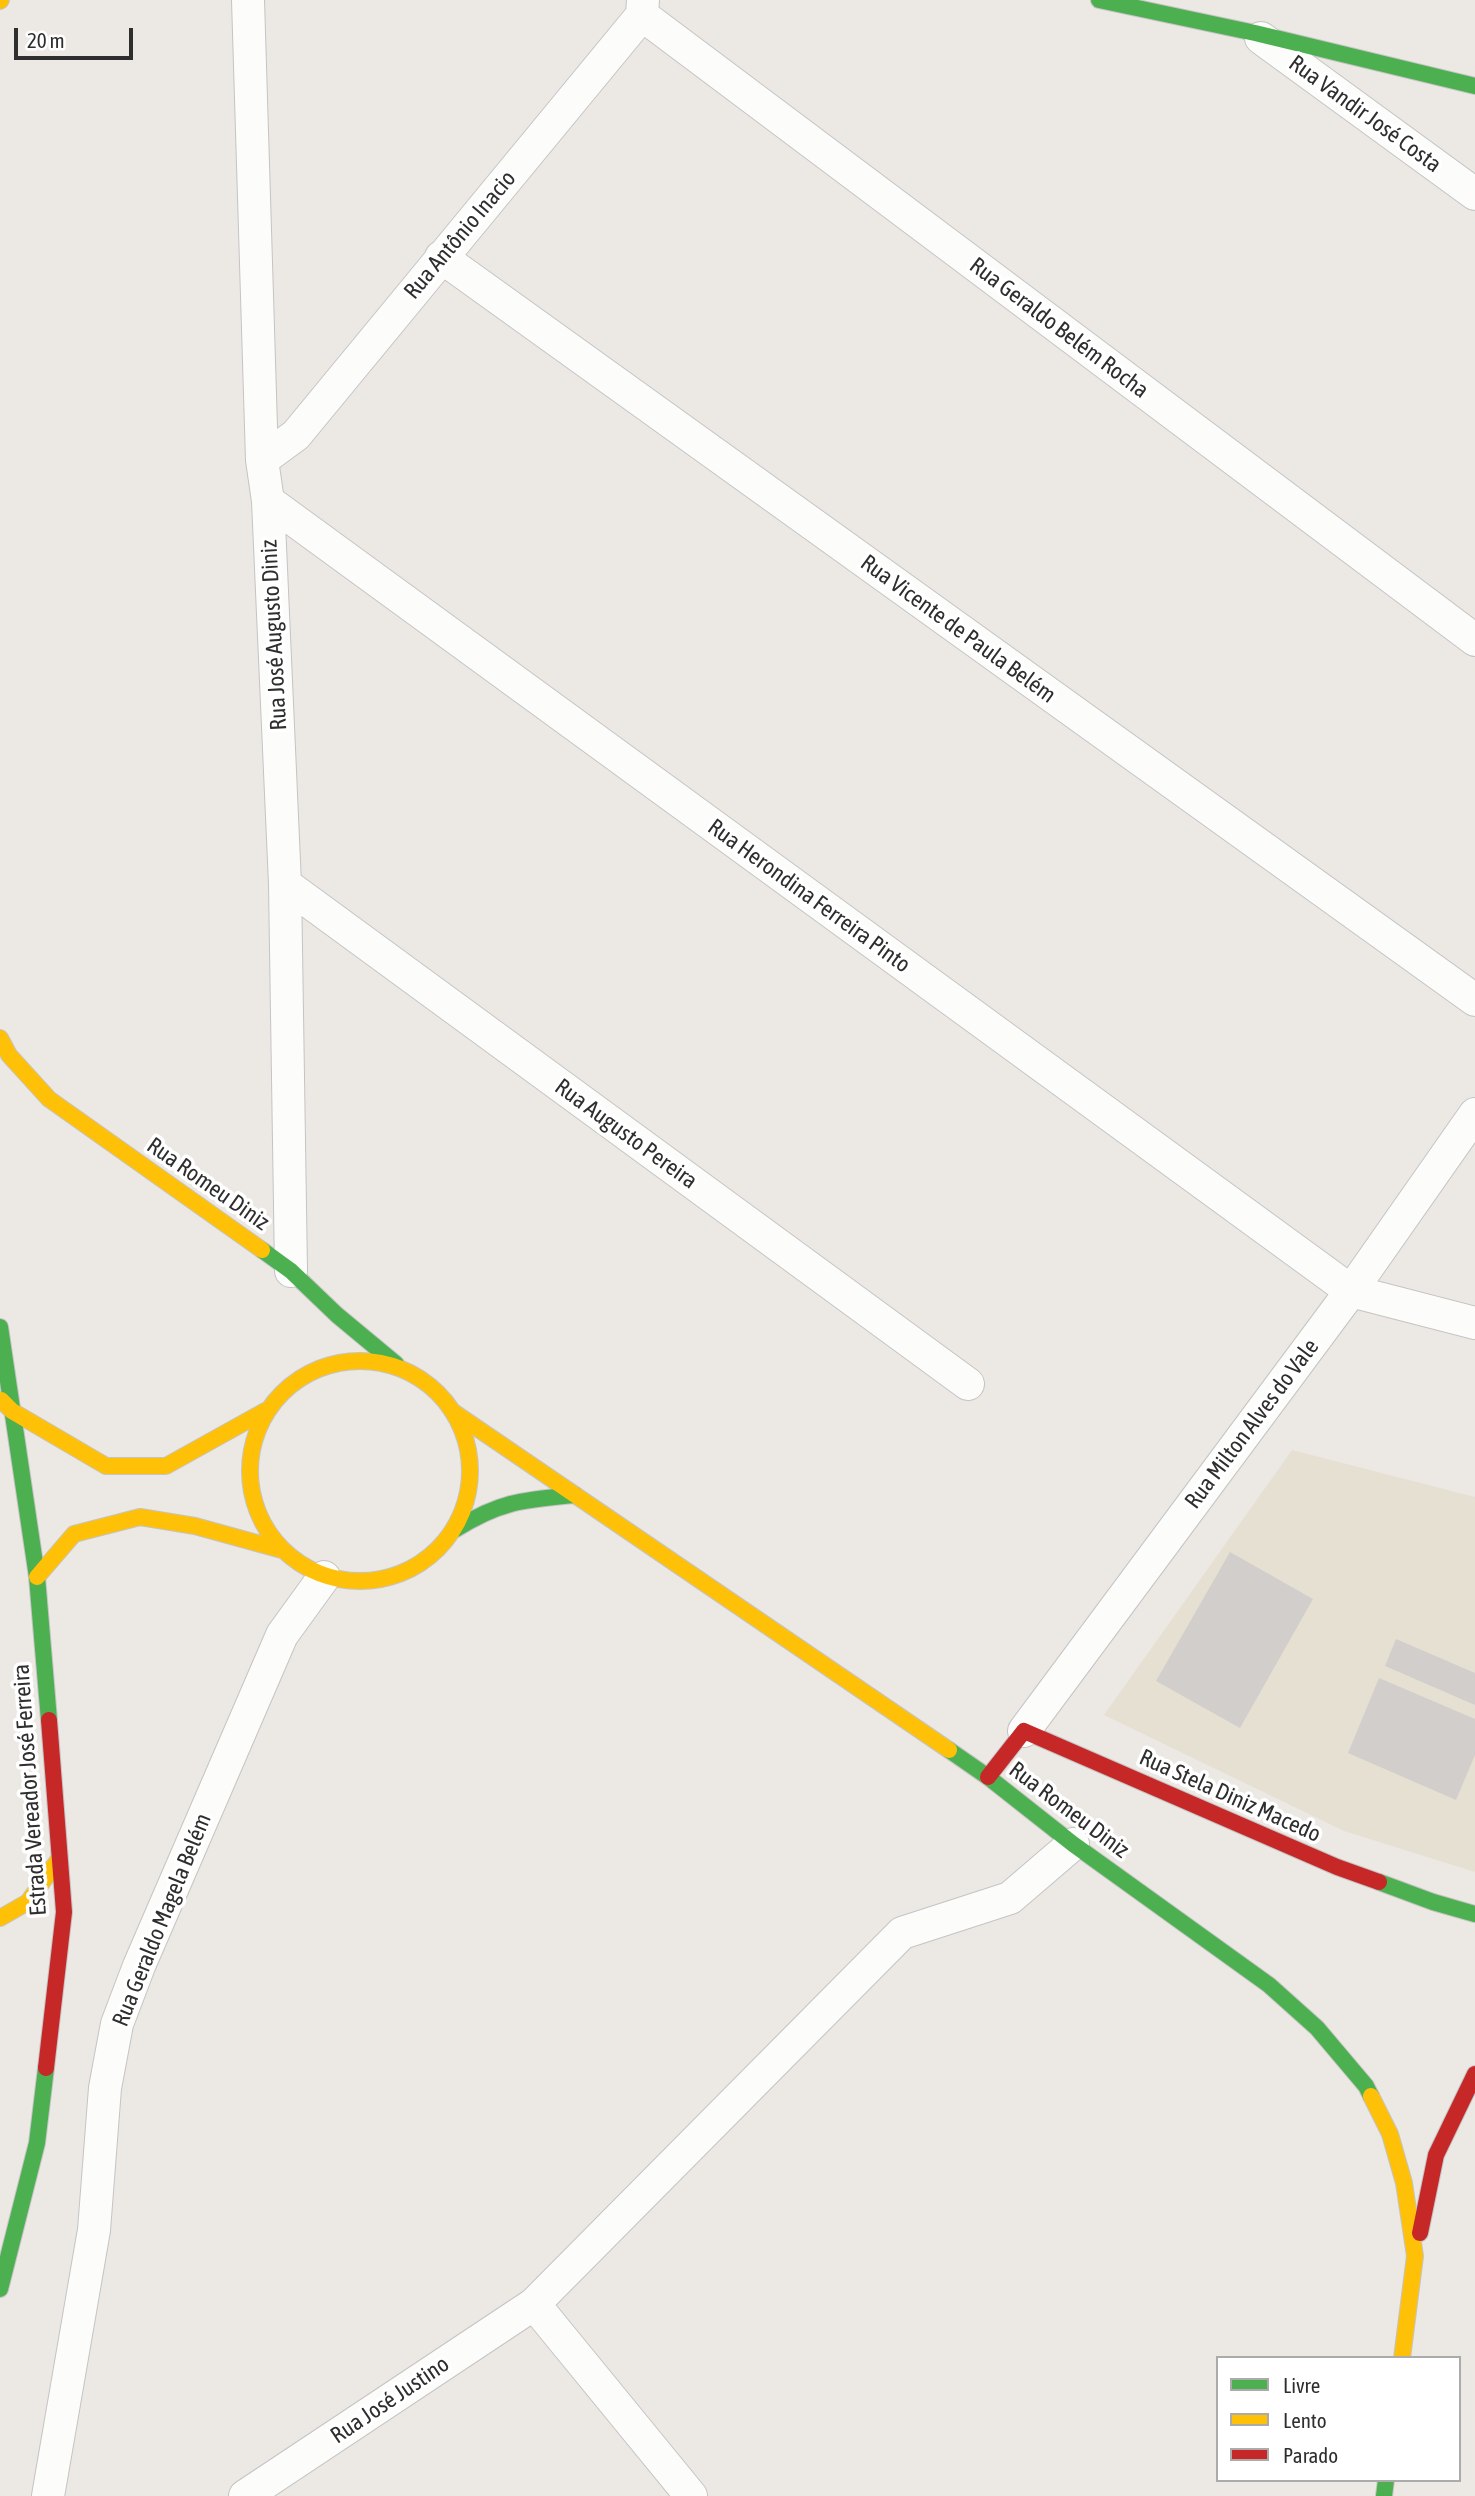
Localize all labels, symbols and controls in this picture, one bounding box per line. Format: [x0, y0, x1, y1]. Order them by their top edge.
scale bar [18, 14, 136, 58]
text: 20 m [27, 28, 65, 52]
street label: Rua Vandir José Costa [1283, 49, 1447, 179]
street label: Rua Antônio Inacio [398, 165, 522, 305]
street label: Rua Geraldo Belém Rocha [964, 252, 1154, 404]
street label: Rua José Augusto Diniz [255, 539, 293, 731]
street label: Rua Vicente de Paula Belém [855, 549, 1061, 709]
street label: Rua Herondina Ferreira Pinto [702, 813, 916, 979]
street label: Rua Augusto Pereira [549, 1073, 703, 1195]
street label: Rua Romeu Diniz [142, 1132, 274, 1236]
street label: Rua Milton Alves do Vale [1179, 1334, 1325, 1514]
street label: Estrada Vereador José Ferreira [7, 1663, 53, 1917]
street label: Rua Stela Diniz Macedo [1135, 1744, 1325, 1848]
street label: Rua Romeu Diniz [1004, 1756, 1134, 1864]
street label: Rua Geraldo Magela Belém [107, 1810, 217, 2030]
street label: Rua José Justino [326, 2350, 454, 2450]
legend [1216, 2356, 1461, 2482]
text: Livre [1283, 2373, 1320, 2397]
text: Lento [1283, 2408, 1327, 2432]
text: Parado [1283, 2443, 1338, 2467]

